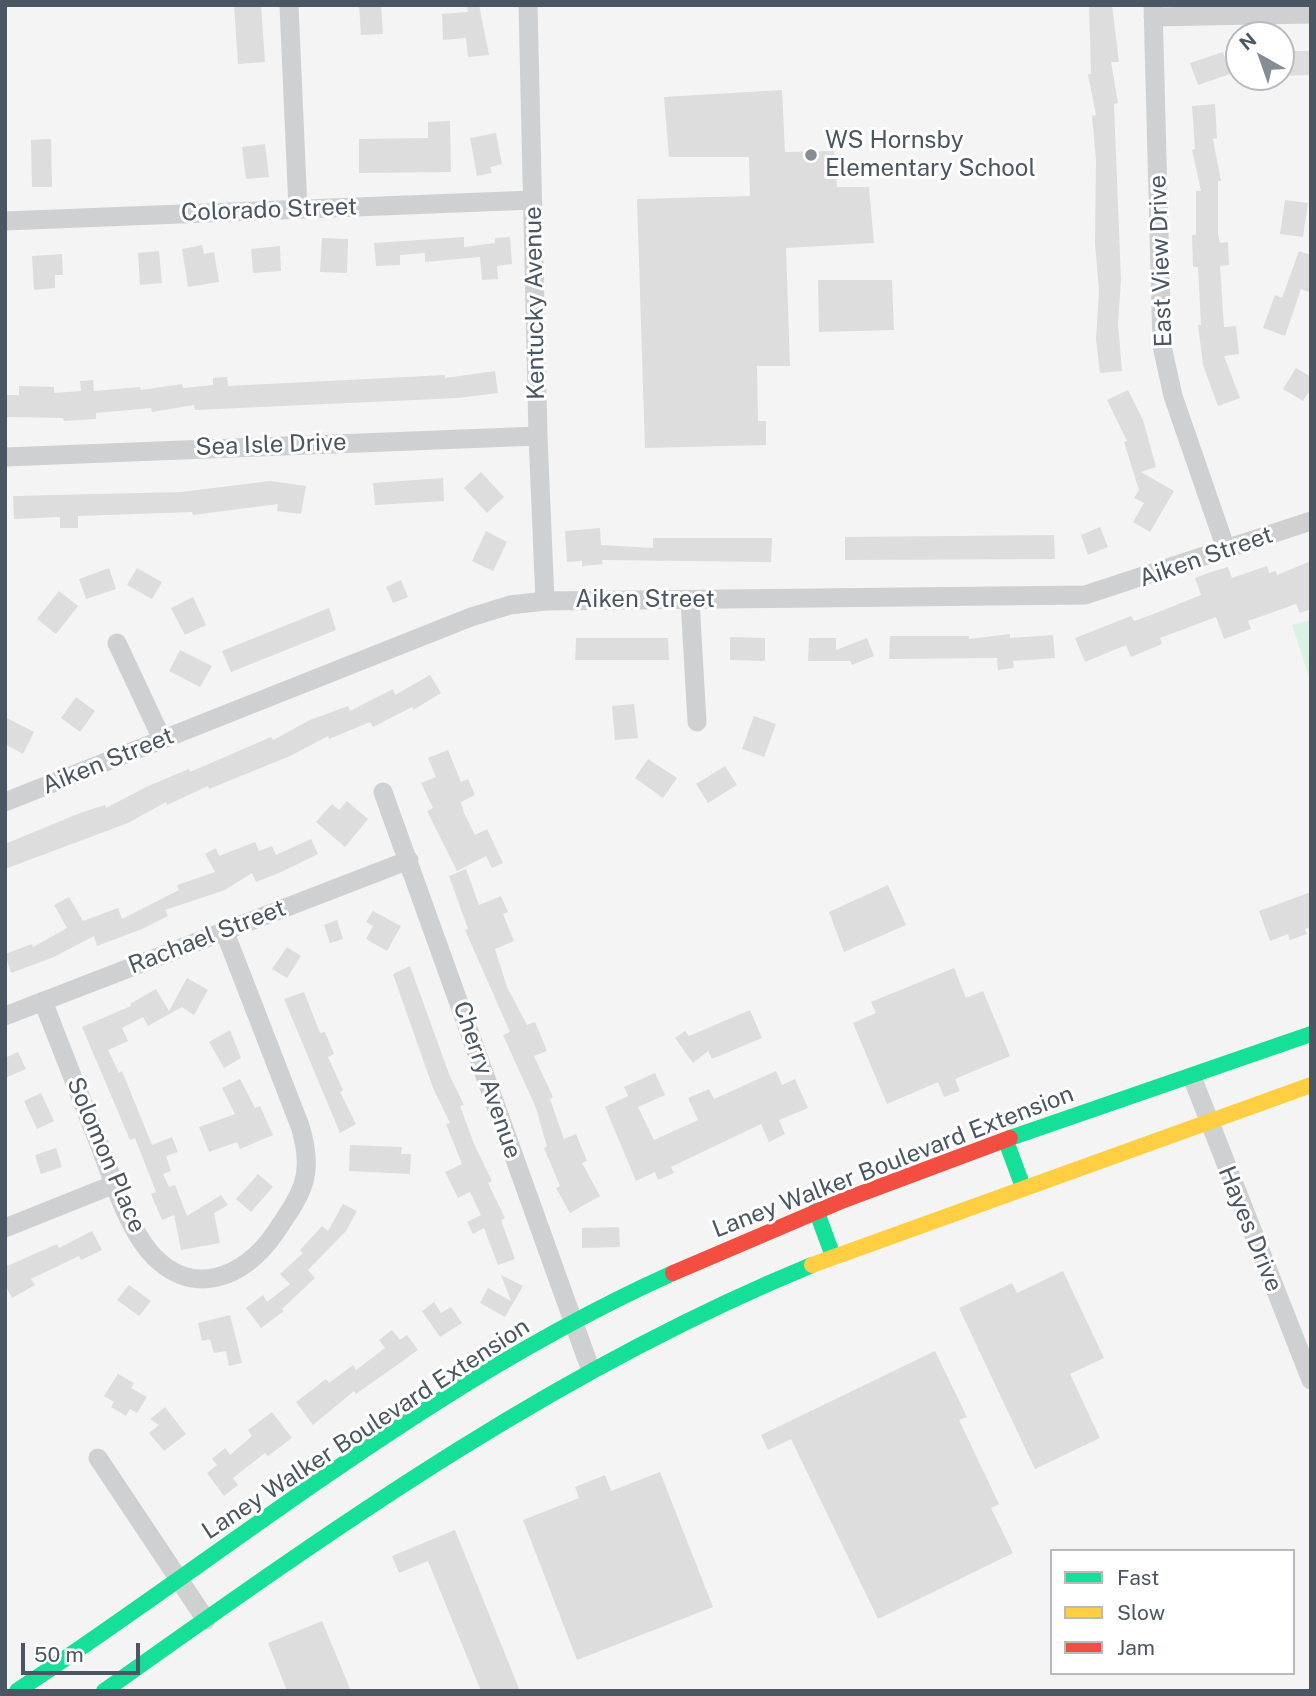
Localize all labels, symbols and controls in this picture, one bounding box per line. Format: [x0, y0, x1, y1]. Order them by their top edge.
north arrow [1225, 21, 1295, 91]
text: N [1235, 28, 1261, 55]
place label: WS Hornsby Elementary School [825, 127, 1036, 183]
marker: WS Hornsby Elementary School [803, 147, 819, 163]
street label: East View Drive [1144, 174, 1178, 348]
street label: Colorado Street [180, 193, 358, 227]
street label: Kentucky Avenue [519, 206, 551, 400]
street label: Sea Isle Drive [195, 428, 347, 462]
street label: Aiken Street [1135, 521, 1277, 593]
street label: Aiken Street [575, 586, 715, 614]
street label: Aiken Street [38, 722, 178, 800]
street label: Rachael Street [124, 894, 290, 980]
street label: Cherry Avenue [447, 998, 527, 1162]
street label: Solomon Place [60, 1073, 152, 1237]
street label: Laney Walker Boulevard Extension [708, 1080, 1078, 1244]
street label: Hayes Drive [1212, 1162, 1288, 1296]
street label: Laney Walker Boulevard Extension [197, 1312, 535, 1546]
legend [1050, 1549, 1295, 1675]
text: Fast [1117, 1565, 1159, 1590]
text: Slow [1117, 1600, 1165, 1625]
scale bar [24, 1630, 144, 1674]
text: Jam [1117, 1635, 1155, 1660]
text: 50 m [34, 1642, 84, 1667]

